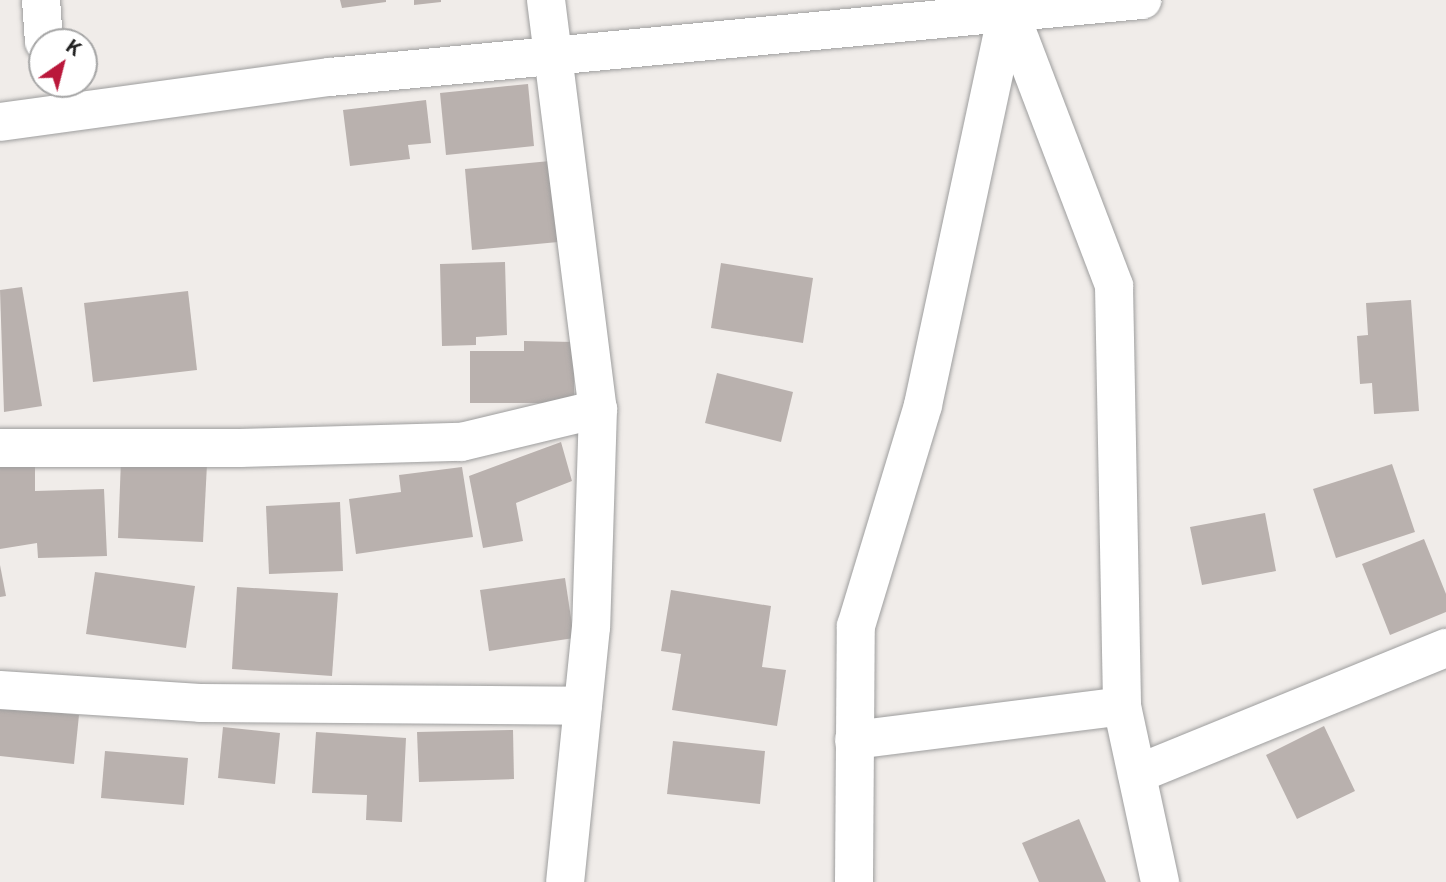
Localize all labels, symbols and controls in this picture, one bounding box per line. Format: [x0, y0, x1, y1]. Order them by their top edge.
north arrow [28, 28, 98, 98]
text: K [62, 35, 86, 60]

